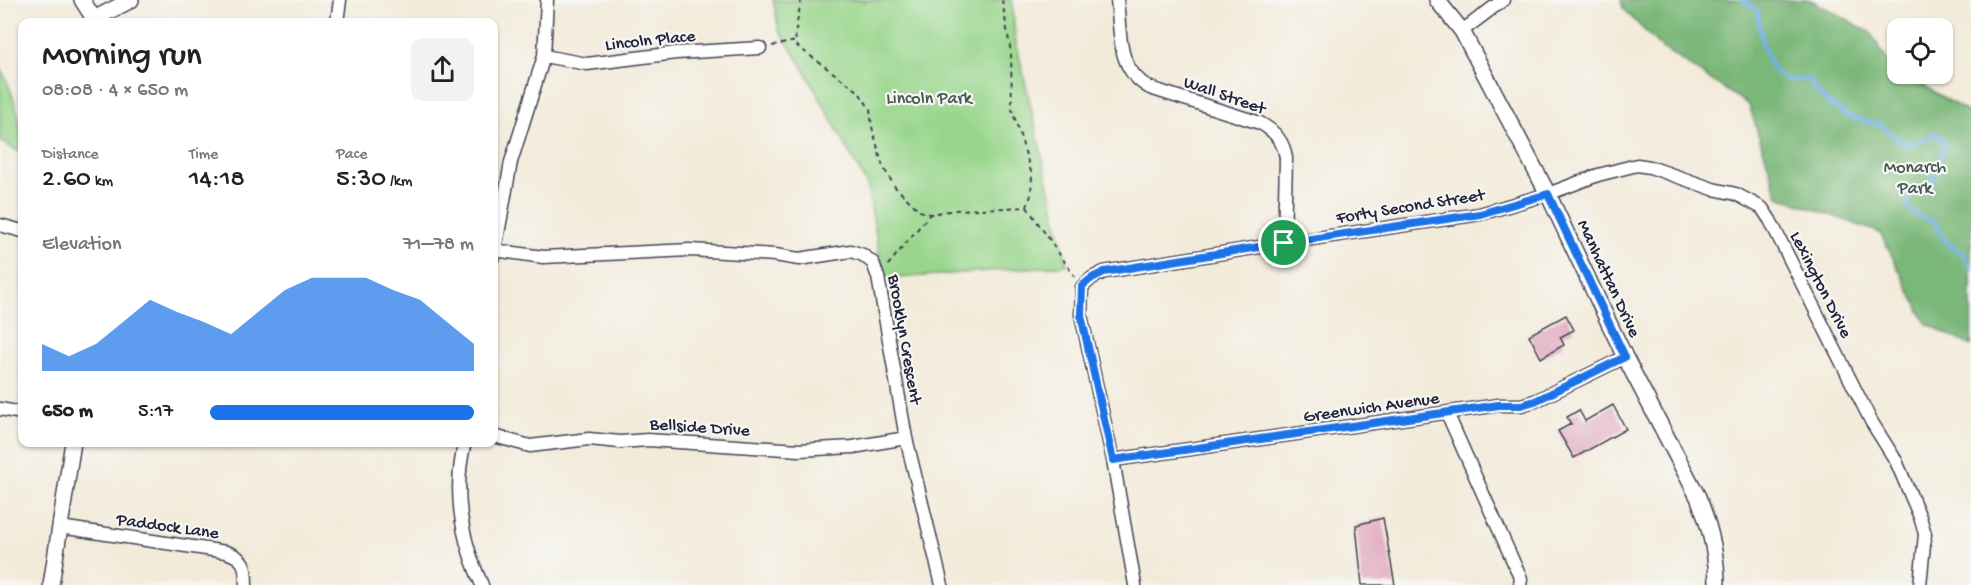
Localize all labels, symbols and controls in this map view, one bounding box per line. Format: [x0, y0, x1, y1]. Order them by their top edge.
map controls [1887, 18, 1953, 84]
button: locate [1887, 18, 1953, 84]
street label: Lincoln Place [604, 26, 697, 57]
text: Morning run [42, 38, 202, 76]
button: share [411, 38, 474, 101]
street label: Wall Street [1180, 73, 1270, 121]
text: 08:08 · 4 × 650 m [42, 80, 188, 103]
park label: Lincoln Park [886, 89, 974, 110]
text: Distance [42, 146, 99, 165]
text: Time [189, 146, 218, 165]
text: Pace [336, 146, 367, 165]
park label: Monarch Park [1884, 158, 1947, 200]
text: 2.60 [42, 165, 91, 196]
text: 14:18 [189, 165, 245, 196]
text: 5:30 [336, 165, 386, 196]
text: km [91, 173, 113, 192]
text: /km [386, 173, 412, 192]
street label: Forty Second Street [1334, 185, 1488, 230]
pin [1258, 217, 1309, 268]
street label: Manhattan Drive [1571, 217, 1644, 342]
icon: arrive [1267, 226, 1300, 259]
street label: Lexington Drive [1784, 228, 1856, 343]
text: Elevation [42, 234, 122, 257]
text: 71–78 m [403, 234, 474, 257]
street label: Brooklyn Crescent [882, 272, 926, 408]
street label: Greenwich Avenue [1302, 388, 1441, 428]
text: 650 m [42, 401, 93, 424]
text: 5:17 [138, 401, 173, 424]
street label: Bellside Drive [648, 414, 751, 443]
street label: Paddock Lane [114, 510, 221, 545]

